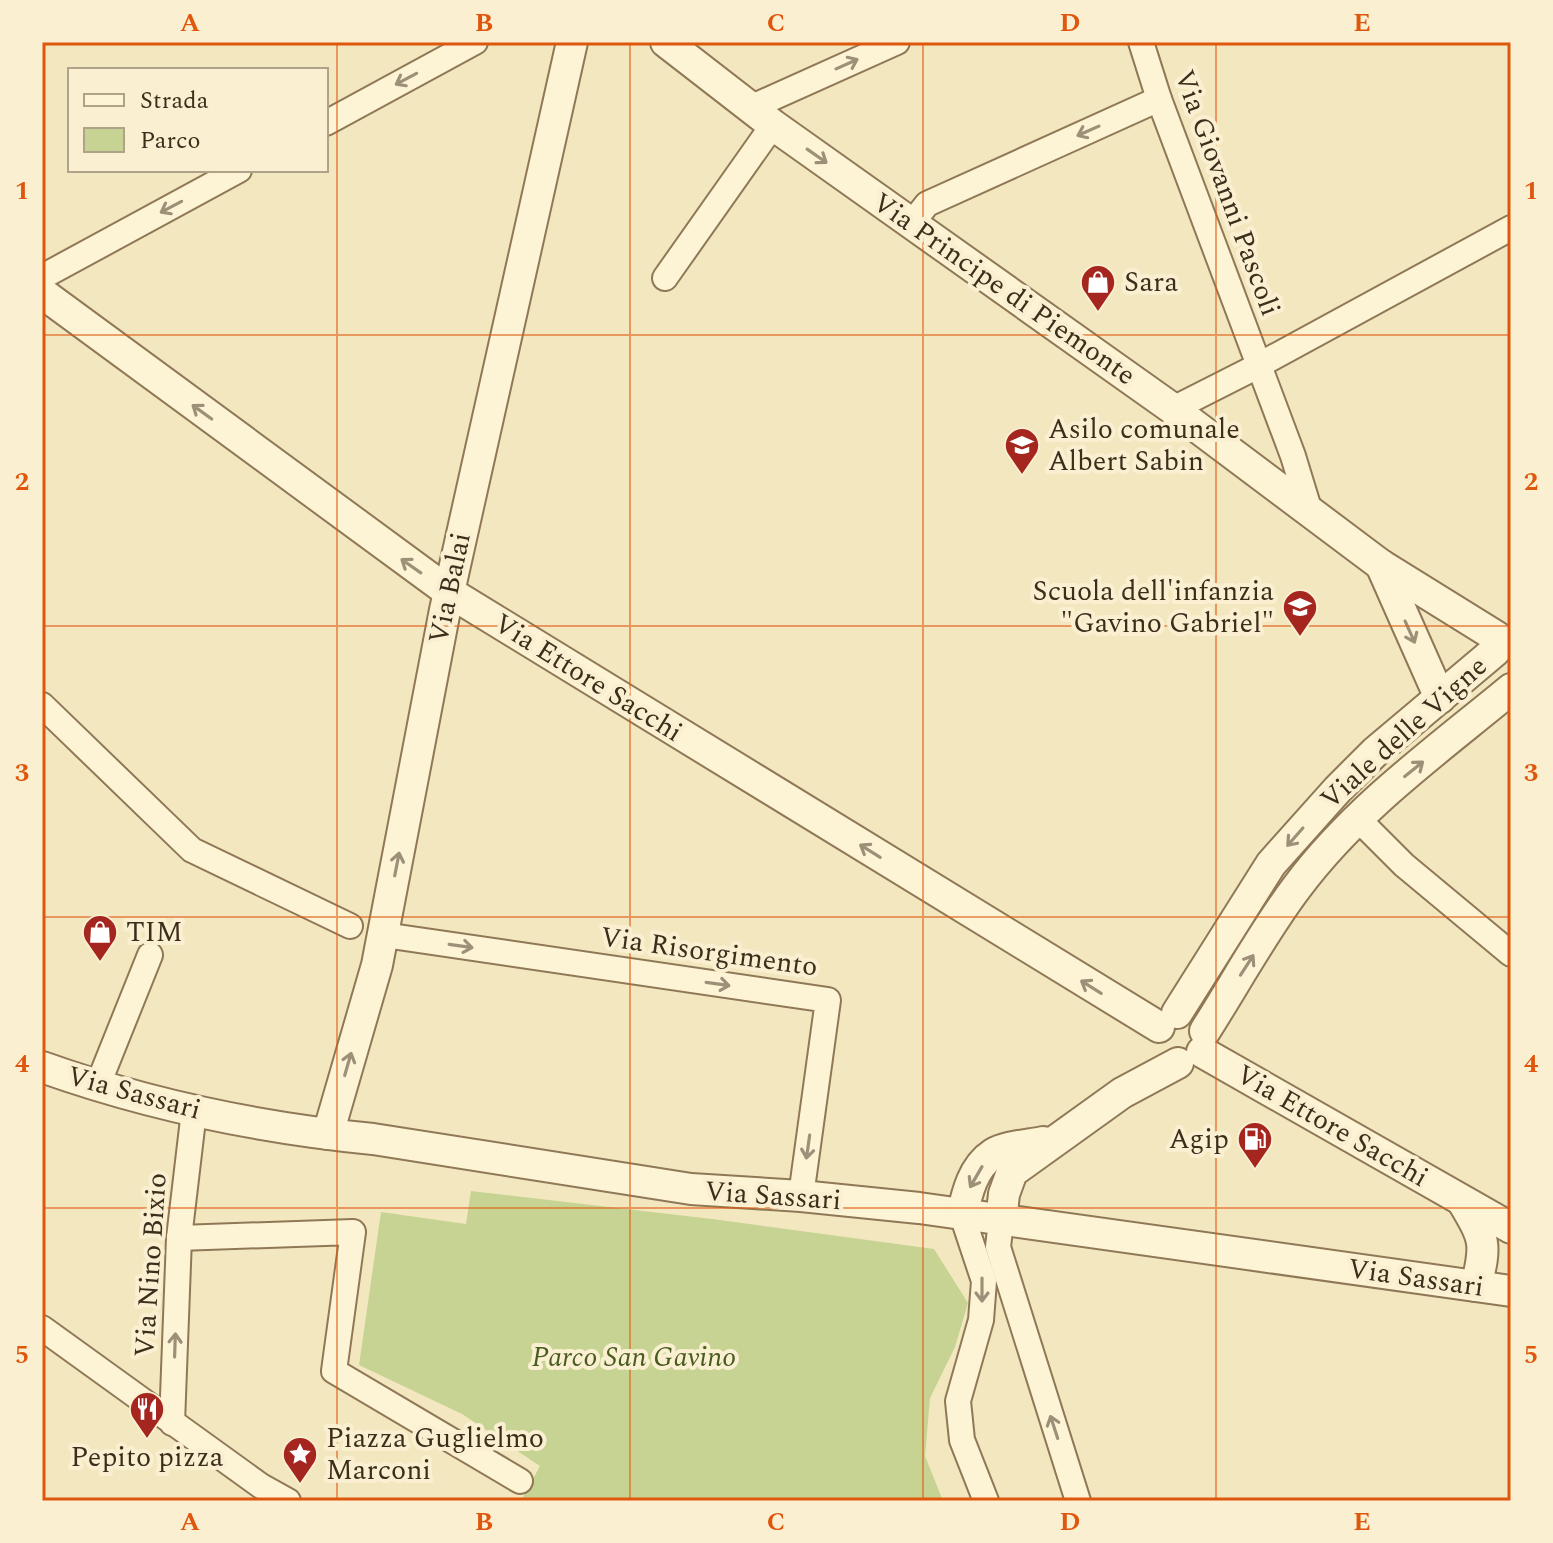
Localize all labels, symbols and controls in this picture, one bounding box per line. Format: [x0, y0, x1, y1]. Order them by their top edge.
text: A [180, 3, 200, 43]
text: B [475, 3, 493, 43]
text: C [767, 3, 785, 43]
text: D [1060, 3, 1080, 43]
text: E [1353, 3, 1371, 43]
one-way arrow [835, 56, 859, 71]
street label: Via Giovanni Pascoli [1162, 64, 1292, 322]
legend [68, 68, 328, 172]
one-way arrow [395, 72, 419, 88]
text: Strada [140, 83, 209, 119]
text: Parco [140, 123, 201, 159]
one-way arrow [1076, 124, 1100, 139]
one-way arrow [806, 148, 828, 164]
text: 1 [15, 171, 29, 211]
text: 1 [1524, 171, 1538, 211]
street label: Via Principe di Piemonte [863, 182, 1145, 396]
one-way arrow [159, 200, 183, 216]
place label: Sara [1124, 261, 1179, 304]
shop icon: Sara [1079, 263, 1117, 313]
one-way arrow [192, 403, 213, 420]
place label: Asilo comunale Albert Sabin [1048, 408, 1240, 483]
school or university icon: Asilo comunale Albert Sabin [1003, 426, 1041, 476]
text: 2 [15, 462, 29, 502]
text: 2 [1524, 462, 1538, 502]
street label: Via Balai [417, 528, 483, 648]
one-way arrow [401, 558, 423, 574]
place label: Scuola dell'infanzia "Gavino Gabriel" [1032, 570, 1274, 645]
school or university icon: Scuola dell'infanzia "Gavino Gabriel" [1281, 588, 1319, 638]
street label: Via Ettore Sacchi [485, 603, 691, 753]
one-way arrow [1404, 619, 1419, 643]
street label: Viale delle Vigne [1311, 646, 1497, 820]
text: 3 [15, 753, 29, 793]
text: 3 [1524, 753, 1538, 793]
one-way arrow [1403, 760, 1424, 777]
one-way arrow [1286, 827, 1304, 847]
one-way arrow [859, 843, 882, 859]
one-way arrow [391, 851, 406, 877]
place label: TIM [126, 911, 183, 954]
shop icon: TIM [81, 913, 119, 963]
street label: Via Risorgimento [598, 915, 820, 989]
one-way arrow [448, 939, 473, 954]
one-way arrow [1239, 954, 1255, 977]
one-way arrow [705, 977, 730, 992]
one-way arrow [1080, 979, 1103, 995]
text: 4 [15, 1044, 30, 1084]
text: 4 [1524, 1044, 1539, 1084]
one-way arrow [341, 1052, 356, 1078]
street label: Via Ettore Sacchi [1228, 1053, 1436, 1199]
street label: Via Sassari [62, 1055, 206, 1131]
place label: Agip [1169, 1118, 1229, 1161]
fuel station icon: Agip [1236, 1120, 1274, 1170]
one-way arrow [800, 1134, 815, 1159]
one-way arrow [968, 1165, 984, 1188]
street label: Via Sassari [703, 1170, 843, 1222]
street label: Via Nino Bixio [123, 1171, 179, 1359]
street label: Via Sassari [1345, 1247, 1487, 1309]
one-way arrow [974, 1276, 990, 1303]
one-way arrow [167, 1332, 182, 1359]
text: 5 [15, 1335, 29, 1375]
text: 5 [1524, 1335, 1538, 1375]
park label: Parco San Gavino [532, 1336, 736, 1379]
restaurant icon: Pepito pizza [128, 1390, 166, 1440]
one-way arrow [1046, 1414, 1061, 1439]
place label: Piazza Guglielmo Marconi [326, 1417, 544, 1492]
place icon: Piazza Guglielmo Marconi [281, 1435, 319, 1485]
place label: Pepito pizza [71, 1436, 224, 1479]
text: A [180, 1502, 200, 1542]
text: B [475, 1502, 493, 1542]
text: C [767, 1502, 785, 1542]
text: D [1060, 1502, 1080, 1542]
text: E [1353, 1502, 1371, 1542]

